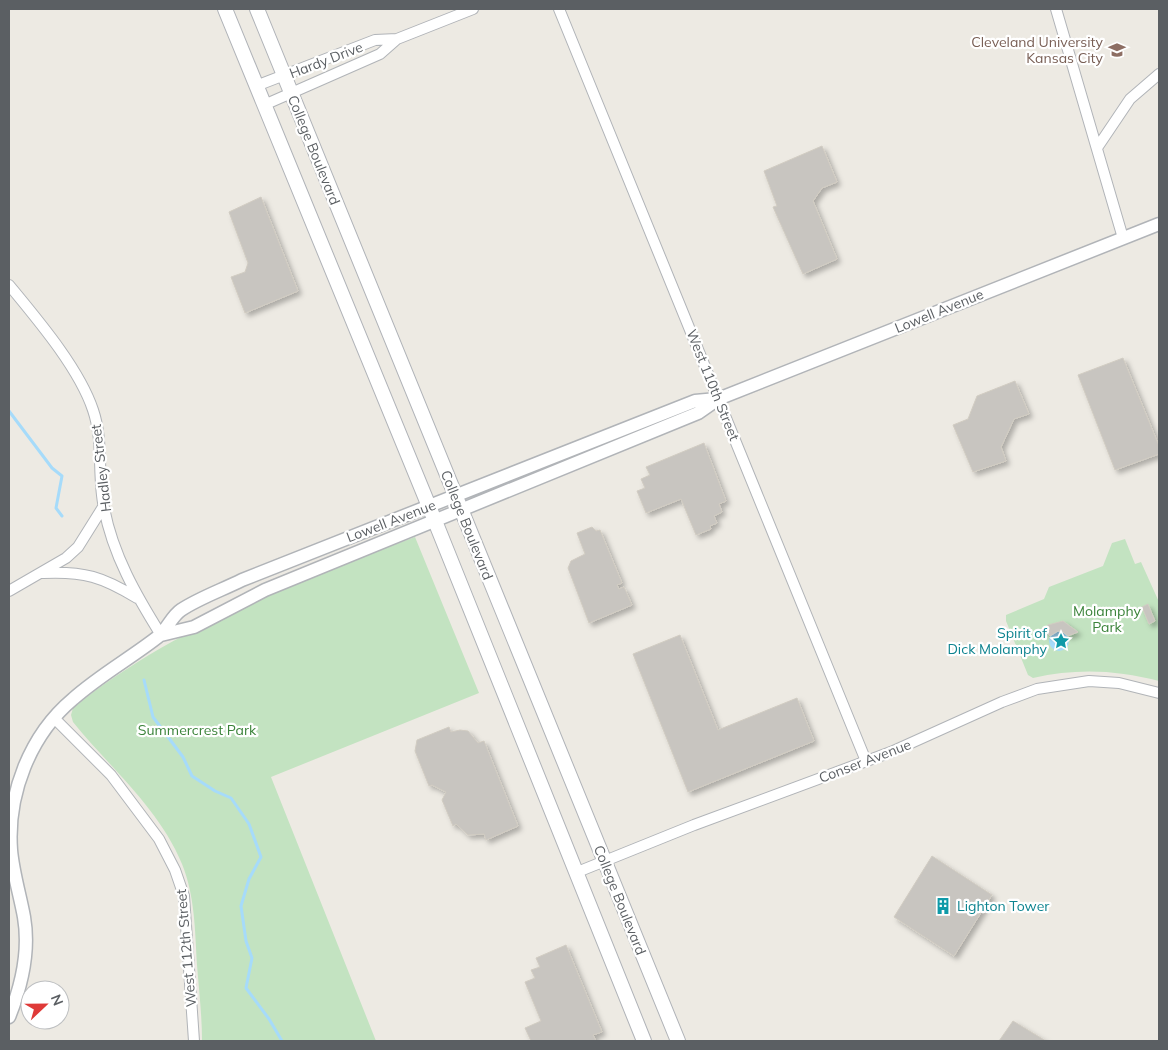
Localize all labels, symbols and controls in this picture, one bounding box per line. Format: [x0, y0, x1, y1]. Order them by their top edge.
place label: Cleveland University Kansas City [971, 33, 1104, 67]
street label: Hardy Drive [287, 38, 365, 82]
school or university icon: Cleveland University Kansas City [1107, 40, 1127, 60]
street label: College Boulevard [284, 93, 344, 207]
street label: Lowell Avenue [892, 285, 986, 337]
street label: West 110th Street [682, 327, 744, 443]
street label: Hadley Street [87, 423, 115, 513]
street label: College Boulevard [437, 468, 497, 582]
street label: Lowell Avenue [344, 496, 438, 546]
park label: Molamphy Park [1073, 602, 1142, 636]
place label: Spirit of Dick Molamphy [947, 624, 1048, 658]
place icon: Spirit of Dick Molamphy [1051, 631, 1071, 651]
park label: Summercrest Park [138, 721, 257, 739]
street label: Conser Avenue [816, 735, 914, 787]
street label: College Boulevard [590, 843, 650, 957]
street label: West 112th Street [172, 888, 200, 1008]
building icon: Lighton Tower [933, 896, 953, 916]
place label: Lighton Tower [957, 897, 1050, 915]
north arrow [20, 980, 70, 1030]
text: N [47, 992, 67, 1008]

